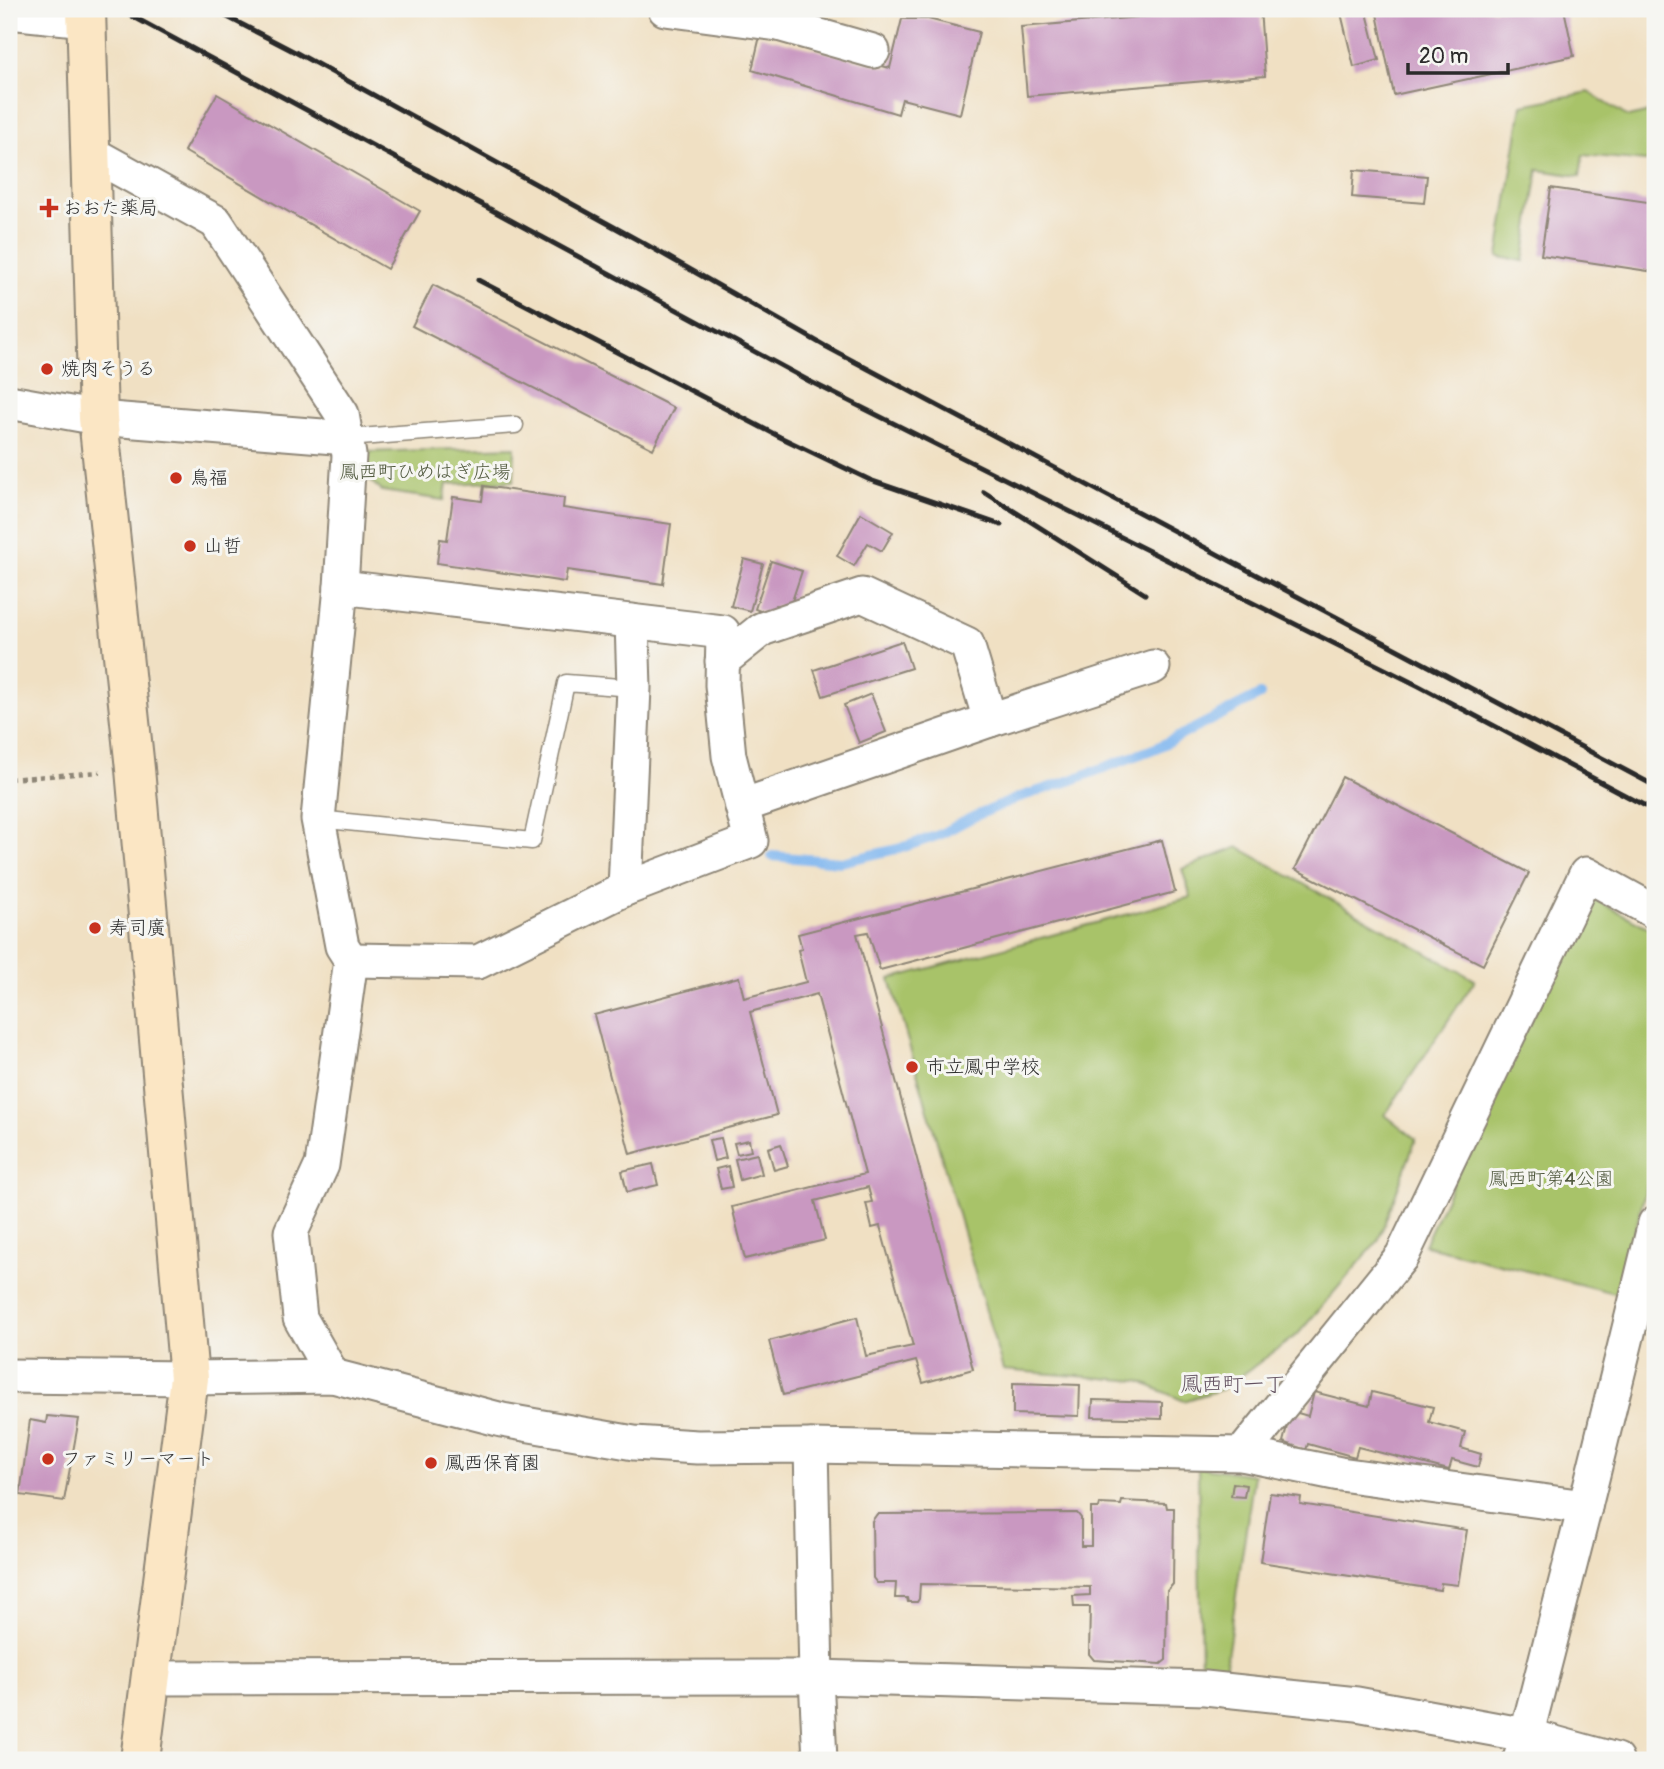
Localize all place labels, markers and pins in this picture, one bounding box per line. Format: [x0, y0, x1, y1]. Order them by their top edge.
place label: おおた薬局 [63, 196, 158, 220]
marker: おおた薬局 [41, 200, 57, 216]
place label: 焼肉そうる [61, 357, 156, 381]
marker: 焼肉そうる [39, 361, 55, 377]
place label: 鳥福 [190, 466, 228, 490]
marker: 鳥福 [168, 470, 184, 486]
place label: 山哲 [204, 534, 242, 558]
marker: 山哲 [182, 538, 198, 554]
place label: 寿司廣 [109, 916, 166, 940]
marker: 寿司廣 [87, 920, 103, 936]
place label: 市立鳳中学校 [926, 1055, 1040, 1079]
marker: 市立鳳中学校 [904, 1059, 920, 1075]
place label: ファミリーマート [62, 1447, 214, 1471]
marker: ファミリーマート [40, 1451, 56, 1467]
place label: 鳳西保育園 [445, 1451, 540, 1475]
marker: 鳳西保育園 [423, 1455, 439, 1471]

